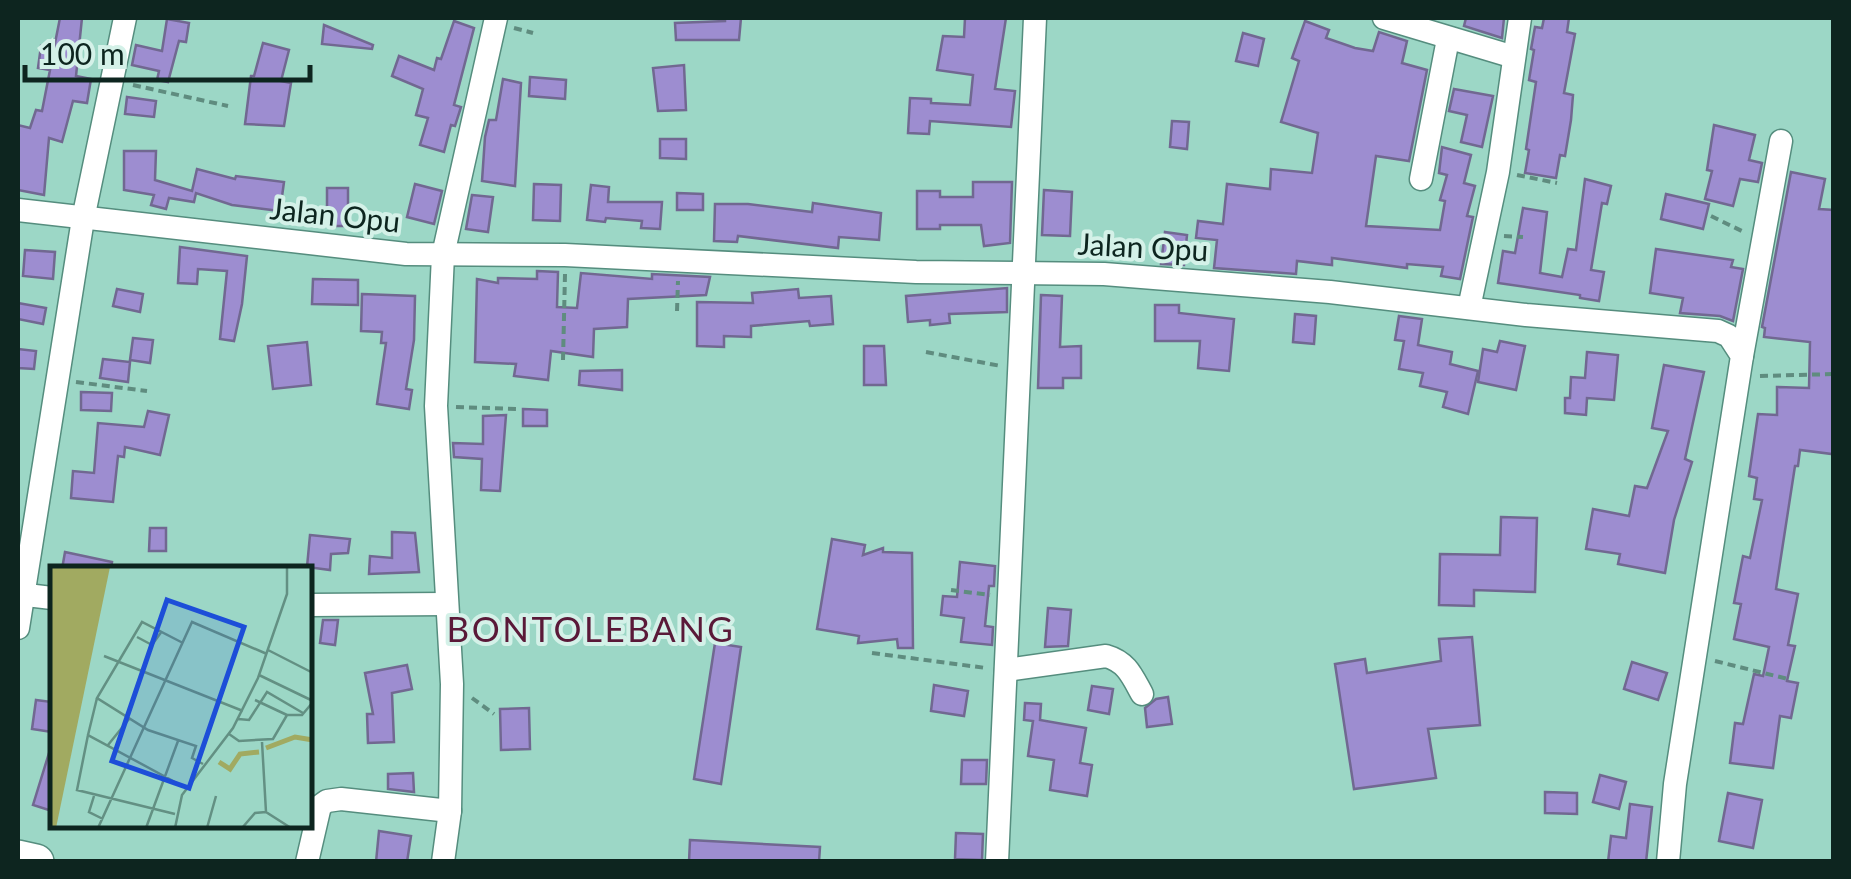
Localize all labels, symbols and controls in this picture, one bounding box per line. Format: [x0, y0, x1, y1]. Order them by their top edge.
scale bar [25, 20, 310, 82]
text: 100 m [40, 35, 125, 71]
street label: Jalan Opu [268, 189, 402, 239]
street label: Jalan Opu [1077, 225, 1209, 267]
inset map [50, 566, 312, 829]
district label: BONTOLEBANG [447, 607, 735, 649]

